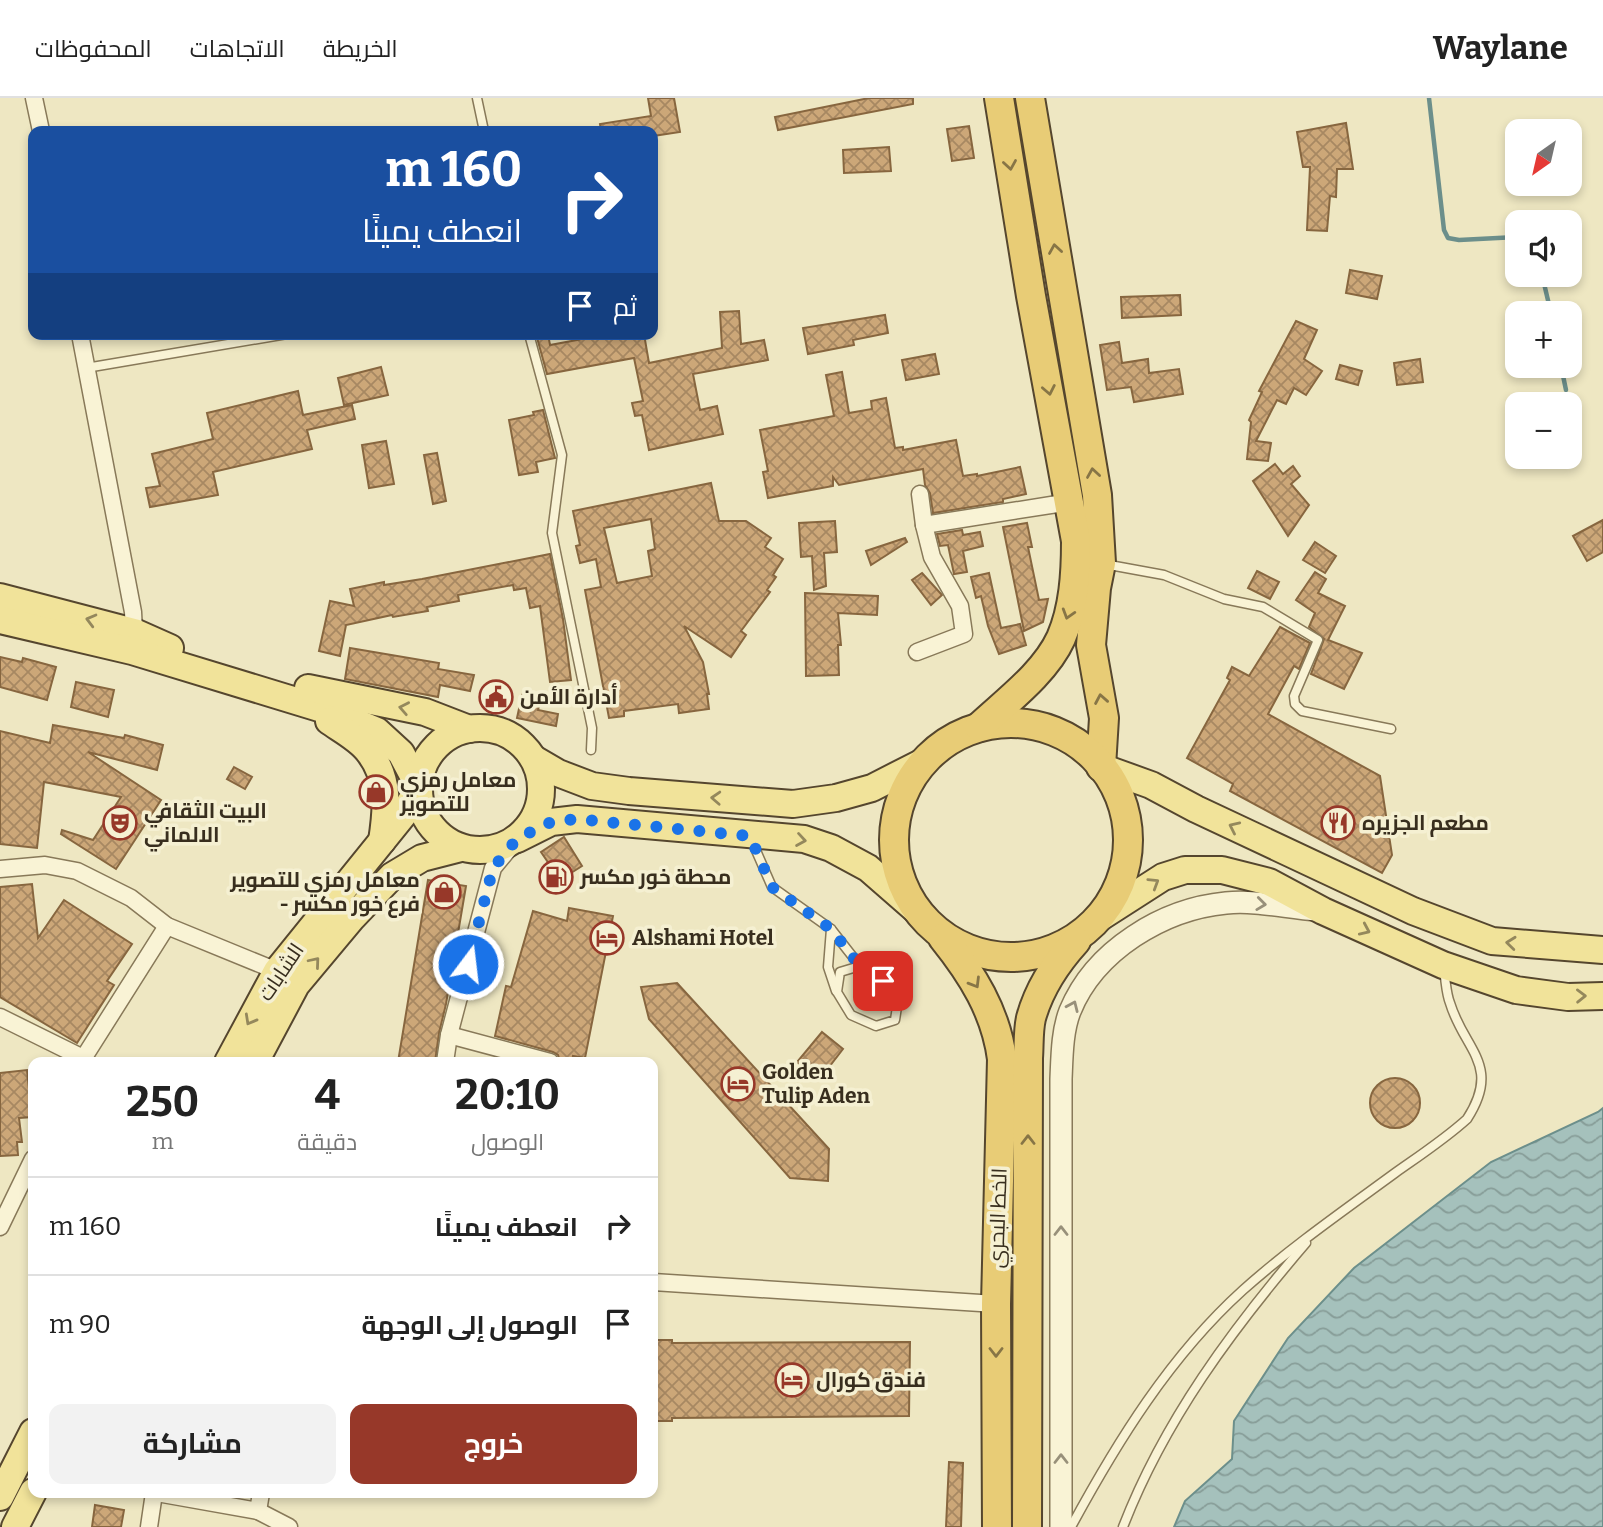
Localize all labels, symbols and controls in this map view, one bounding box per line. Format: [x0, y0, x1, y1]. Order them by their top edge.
text: Waylane [1433, 28, 1568, 68]
text: المحفوظات [35, 35, 152, 63]
text: الاتجاهات [190, 35, 285, 63]
text: الخريطة [323, 35, 398, 63]
north arrow [1505, 119, 1582, 196]
map controls [1505, 119, 1582, 469]
text: 160 m [385, 140, 522, 199]
icon: right [546, 154, 637, 245]
one-way arrow [1002, 159, 1017, 171]
button: sound [1505, 210, 1582, 287]
text: انعطف يمينًا [362, 212, 522, 250]
one-way arrow [1048, 243, 1063, 255]
icon: arrive [561, 287, 599, 325]
text: ثم [613, 292, 637, 323]
button: + [1505, 301, 1582, 378]
one-way arrow [1040, 384, 1055, 396]
button: − [1505, 392, 1582, 469]
one-way arrow [1086, 467, 1101, 479]
one-way arrow [1062, 608, 1077, 620]
one-way arrow [85, 614, 97, 629]
public building icon: أدارة الأمن [477, 678, 515, 716]
place label: أدارة الأمن [520, 683, 618, 710]
one-way arrow [1094, 693, 1109, 705]
one-way arrow [398, 701, 410, 716]
place label: معامل رمزي للتصوير [399, 767, 516, 817]
shop icon: معامل رمزي للتصوير [357, 773, 395, 811]
one-way arrow [710, 790, 721, 805]
place label: البيت الثقافي الالماني [144, 798, 267, 852]
theatre icon: البيت الثقافي الالماني [101, 804, 139, 842]
restaurant icon: مطعم الجزيره [1319, 804, 1357, 842]
place label: مطعم الجزيره [1362, 810, 1489, 837]
one-way arrow [1229, 821, 1241, 835]
one-way arrow [795, 832, 807, 847]
fuel station icon: محطة خور مكسر [537, 858, 575, 896]
place label: محطة خور مكسر [579, 864, 731, 890]
place label: معامل رمزي للتصوير - فرع خور مكسر [229, 867, 420, 918]
shop icon: معامل رمزي للتصوير - فرع خور مكسر [425, 873, 463, 911]
one-way arrow [1146, 878, 1159, 891]
one-way arrow [1255, 897, 1267, 912]
hotel icon: Alshami Hotel [588, 919, 626, 957]
one-way arrow [1358, 922, 1371, 936]
place label: Alshami Hotel [632, 925, 774, 951]
position arrow [431, 927, 505, 1001]
one-way arrow [1505, 936, 1516, 951]
street label: الشابات [252, 938, 310, 1006]
pin [853, 951, 913, 1011]
one-way arrow [307, 958, 319, 971]
icon: arrive [864, 962, 902, 1000]
one-way arrow [967, 975, 980, 988]
one-way arrow [1576, 989, 1587, 1004]
one-way arrow [1065, 1000, 1079, 1013]
one-way arrow [245, 1013, 259, 1026]
place label: Golden Tulip Aden [762, 1059, 871, 1109]
hotel icon: Golden Tulip Aden [719, 1065, 757, 1103]
text: 4 [314, 1070, 340, 1120]
text: 20:10 [455, 1070, 560, 1120]
text: 250 [126, 1077, 199, 1127]
text: m [152, 1127, 174, 1155]
text: دقيقة [297, 1128, 357, 1156]
text: الوصول [471, 1128, 544, 1156]
one-way arrow [1020, 1135, 1036, 1145]
street label: الخط البحري [983, 1167, 1016, 1269]
icon: right [599, 1207, 637, 1245]
text: 160 m [49, 1211, 122, 1242]
text: انعطف يمينًا [435, 1212, 578, 1243]
one-way arrow [1053, 1226, 1069, 1236]
icon: arrive [599, 1305, 637, 1343]
text: 90 m [49, 1309, 111, 1340]
text: الوصول إلى الوجهة [361, 1310, 578, 1341]
one-way arrow [988, 1347, 1004, 1357]
hotel icon: فندق كورال [773, 1361, 811, 1399]
place label: فندق كورال [816, 1367, 926, 1393]
button: مشاركة [49, 1404, 336, 1484]
button: خروج [350, 1404, 637, 1484]
one-way arrow [1053, 1453, 1069, 1464]

